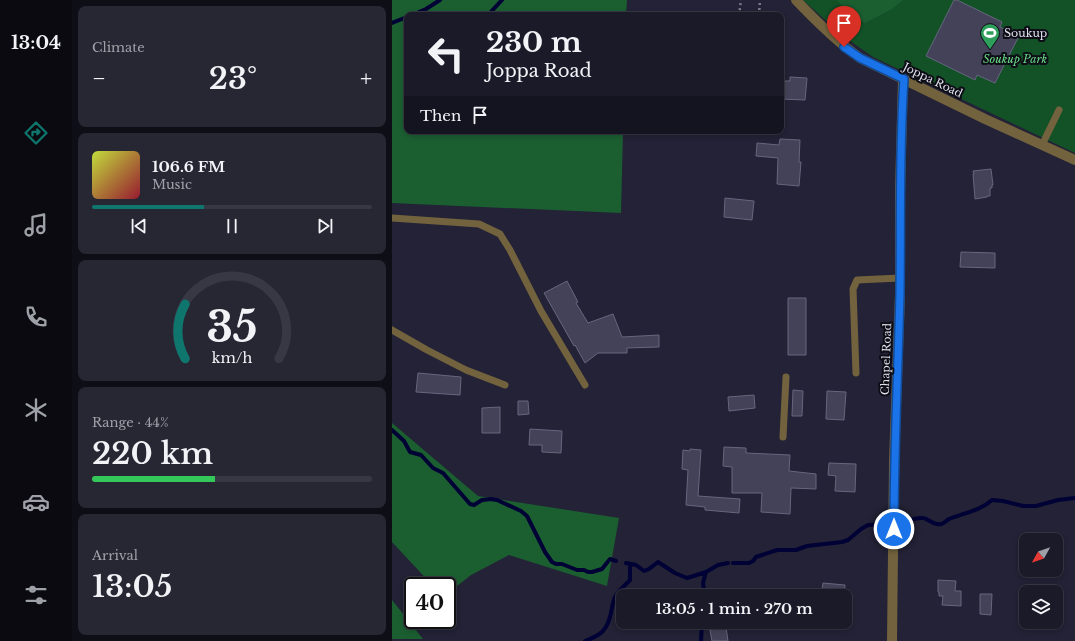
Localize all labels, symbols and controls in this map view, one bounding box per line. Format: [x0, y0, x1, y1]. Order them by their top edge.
pin [827, 6, 861, 47]
icon: arrive [833, 12, 855, 34]
sports icon: Soukup [979, 22, 1001, 50]
text: 230 m [486, 25, 582, 60]
place label: Soukup [1004, 26, 1047, 40]
icon: left [420, 28, 472, 80]
text: 13:04 [11, 32, 61, 54]
text: Climate [92, 39, 145, 56]
park label: Soukup Park [983, 52, 1047, 66]
street label: Joppa Road [899, 59, 966, 101]
text: 23° [209, 60, 257, 97]
text: Joppa Road [486, 60, 592, 82]
text: − [92, 65, 106, 92]
text: + [360, 65, 372, 92]
icon: arrive [469, 104, 491, 126]
text: Then [420, 106, 461, 125]
icon: directions [22, 119, 50, 147]
text: 106.6 FM [152, 157, 225, 176]
text: Music [152, 176, 192, 193]
icon: music [22, 211, 50, 239]
icon: previous [128, 215, 150, 237]
icon: pause [221, 215, 243, 237]
icon: next [314, 215, 336, 237]
text: 35 [206, 301, 258, 352]
icon: phone [22, 303, 50, 331]
street label: Chapel Road [878, 322, 894, 395]
text: km/h [212, 348, 252, 366]
icon: climate [22, 396, 50, 424]
text: Range · 44% [92, 414, 169, 431]
text: 220 km [92, 435, 213, 472]
icon: car [22, 488, 50, 516]
position arrow [873, 508, 915, 550]
north arrow [1019, 533, 1063, 577]
map controls [1019, 533, 1063, 629]
text: Arrival [92, 547, 138, 564]
text: 13:05 [92, 568, 172, 605]
speed limit sign: 40 [404, 577, 456, 629]
icon: filters [22, 581, 50, 609]
button: layers [1019, 585, 1063, 629]
text: 13:05 · 1 min · 270 m [655, 599, 813, 618]

